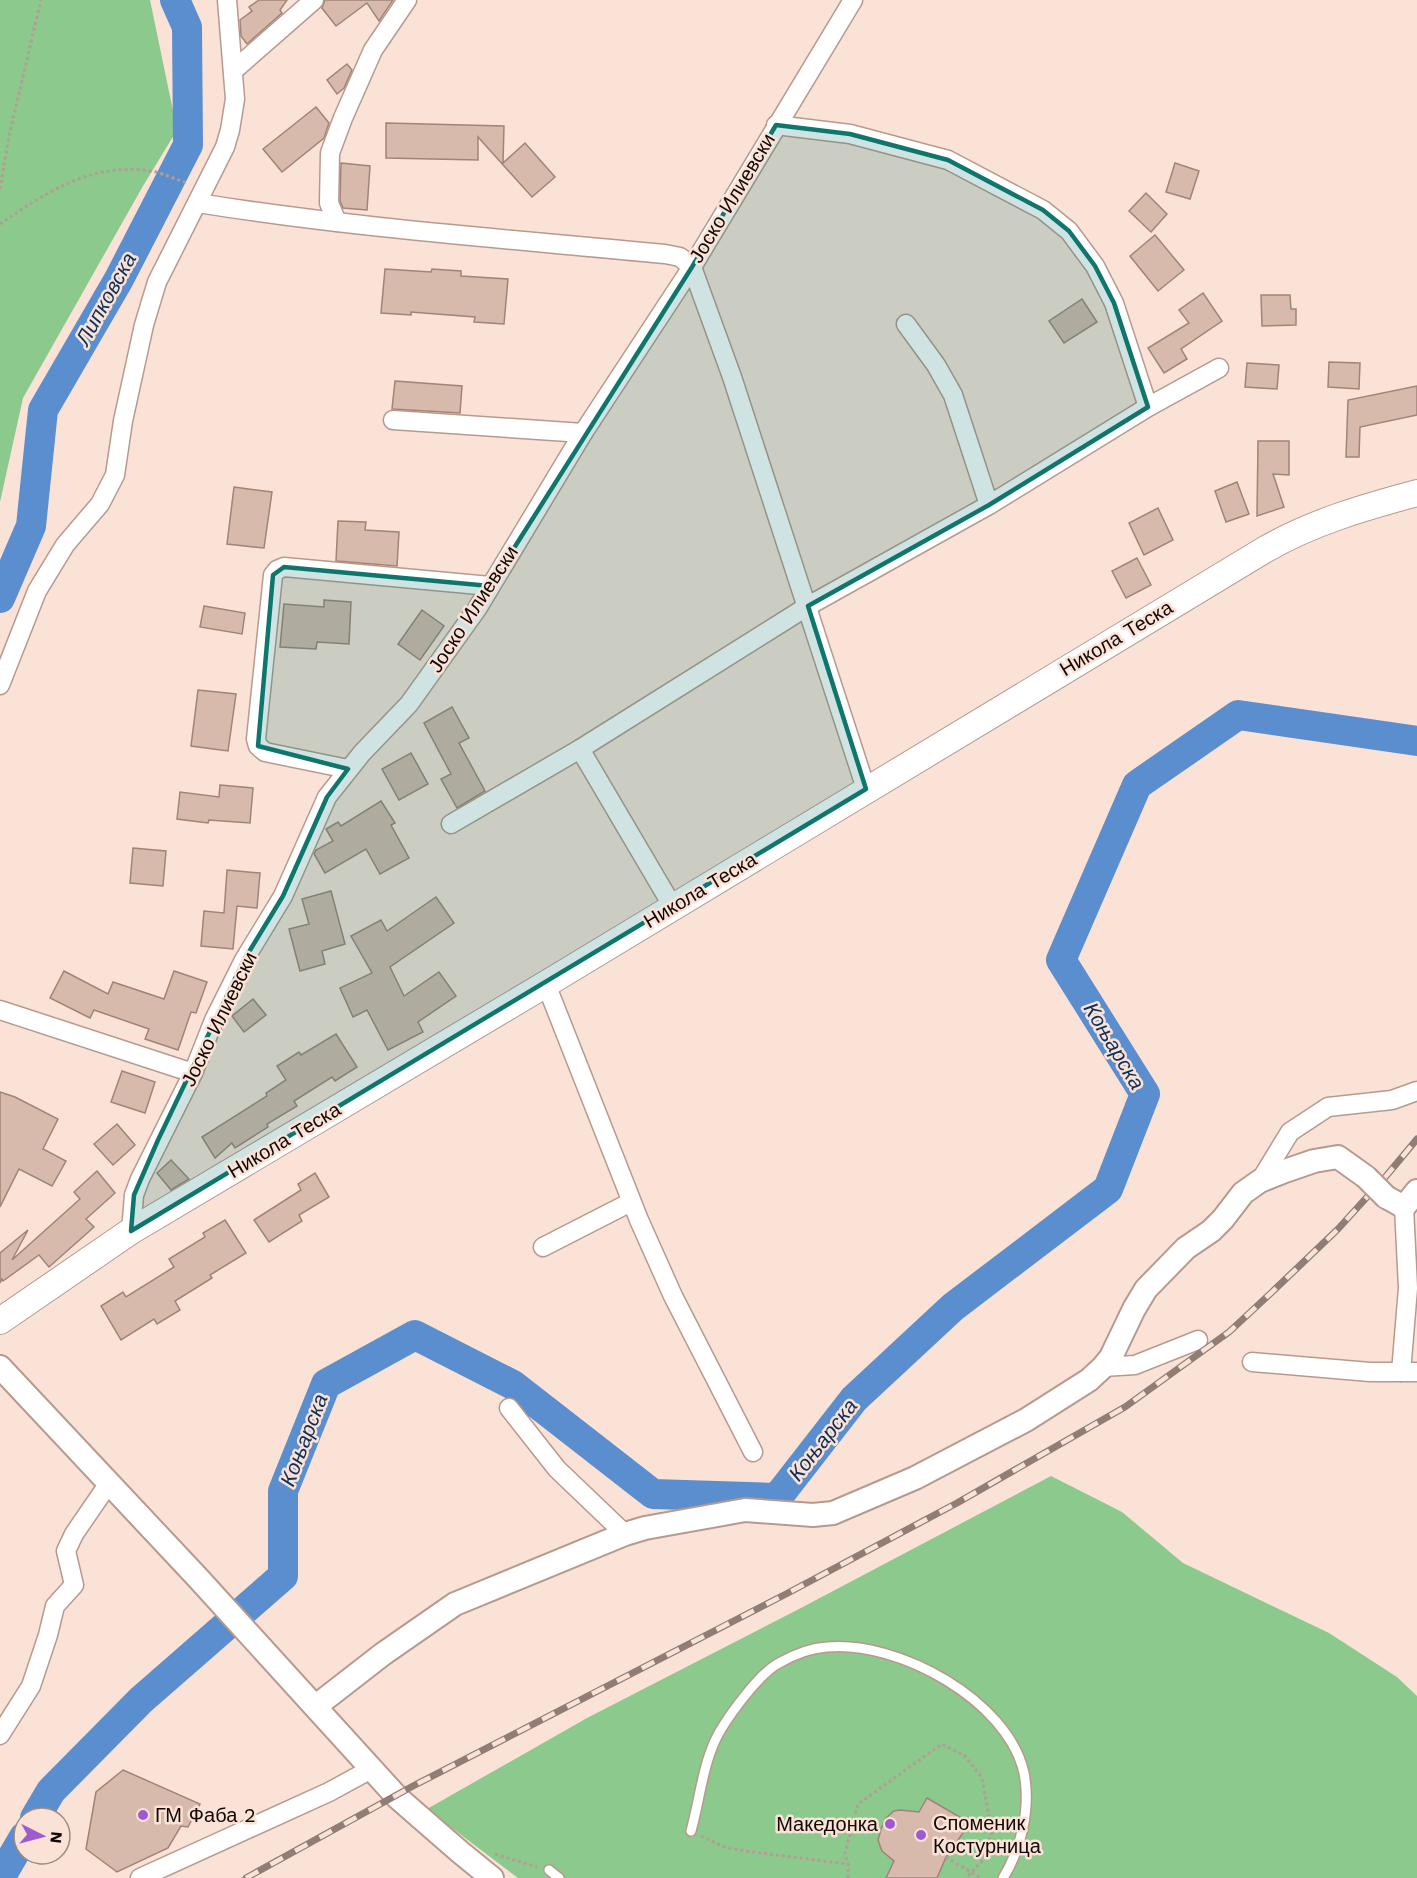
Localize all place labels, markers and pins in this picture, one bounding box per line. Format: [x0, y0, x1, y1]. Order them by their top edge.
place label: ГМ Фаба 2 [155, 1803, 256, 1827]
marker: ГМ Фаба 2 [136, 1808, 150, 1822]
place label: Споменик Костурница [933, 1811, 1042, 1858]
place label: Македонка [776, 1812, 879, 1836]
marker: Македонка [883, 1817, 897, 1831]
marker: Споменик Костурница [914, 1828, 928, 1842]

